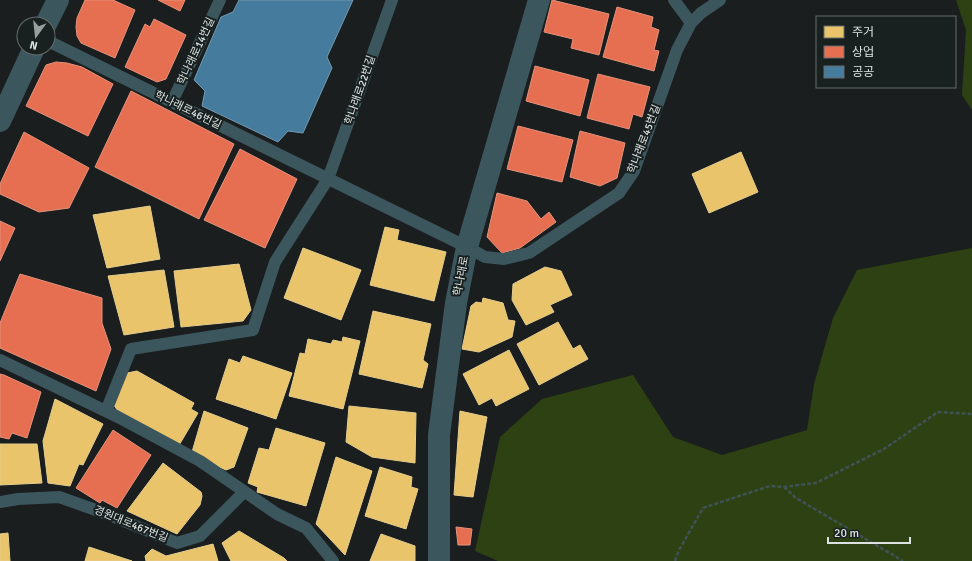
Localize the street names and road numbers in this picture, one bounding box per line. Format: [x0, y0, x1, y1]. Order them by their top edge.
street label: 학나래로14번길 [175, 15, 217, 87]
street label: 학나래로22번길 [342, 54, 378, 126]
street label: 학나래로46번길 [153, 88, 223, 132]
street label: 학나래로45번길 [625, 103, 663, 175]
street label: 학나래로 [451, 255, 471, 297]
street label: 경원대로467번길 [92, 503, 170, 545]

